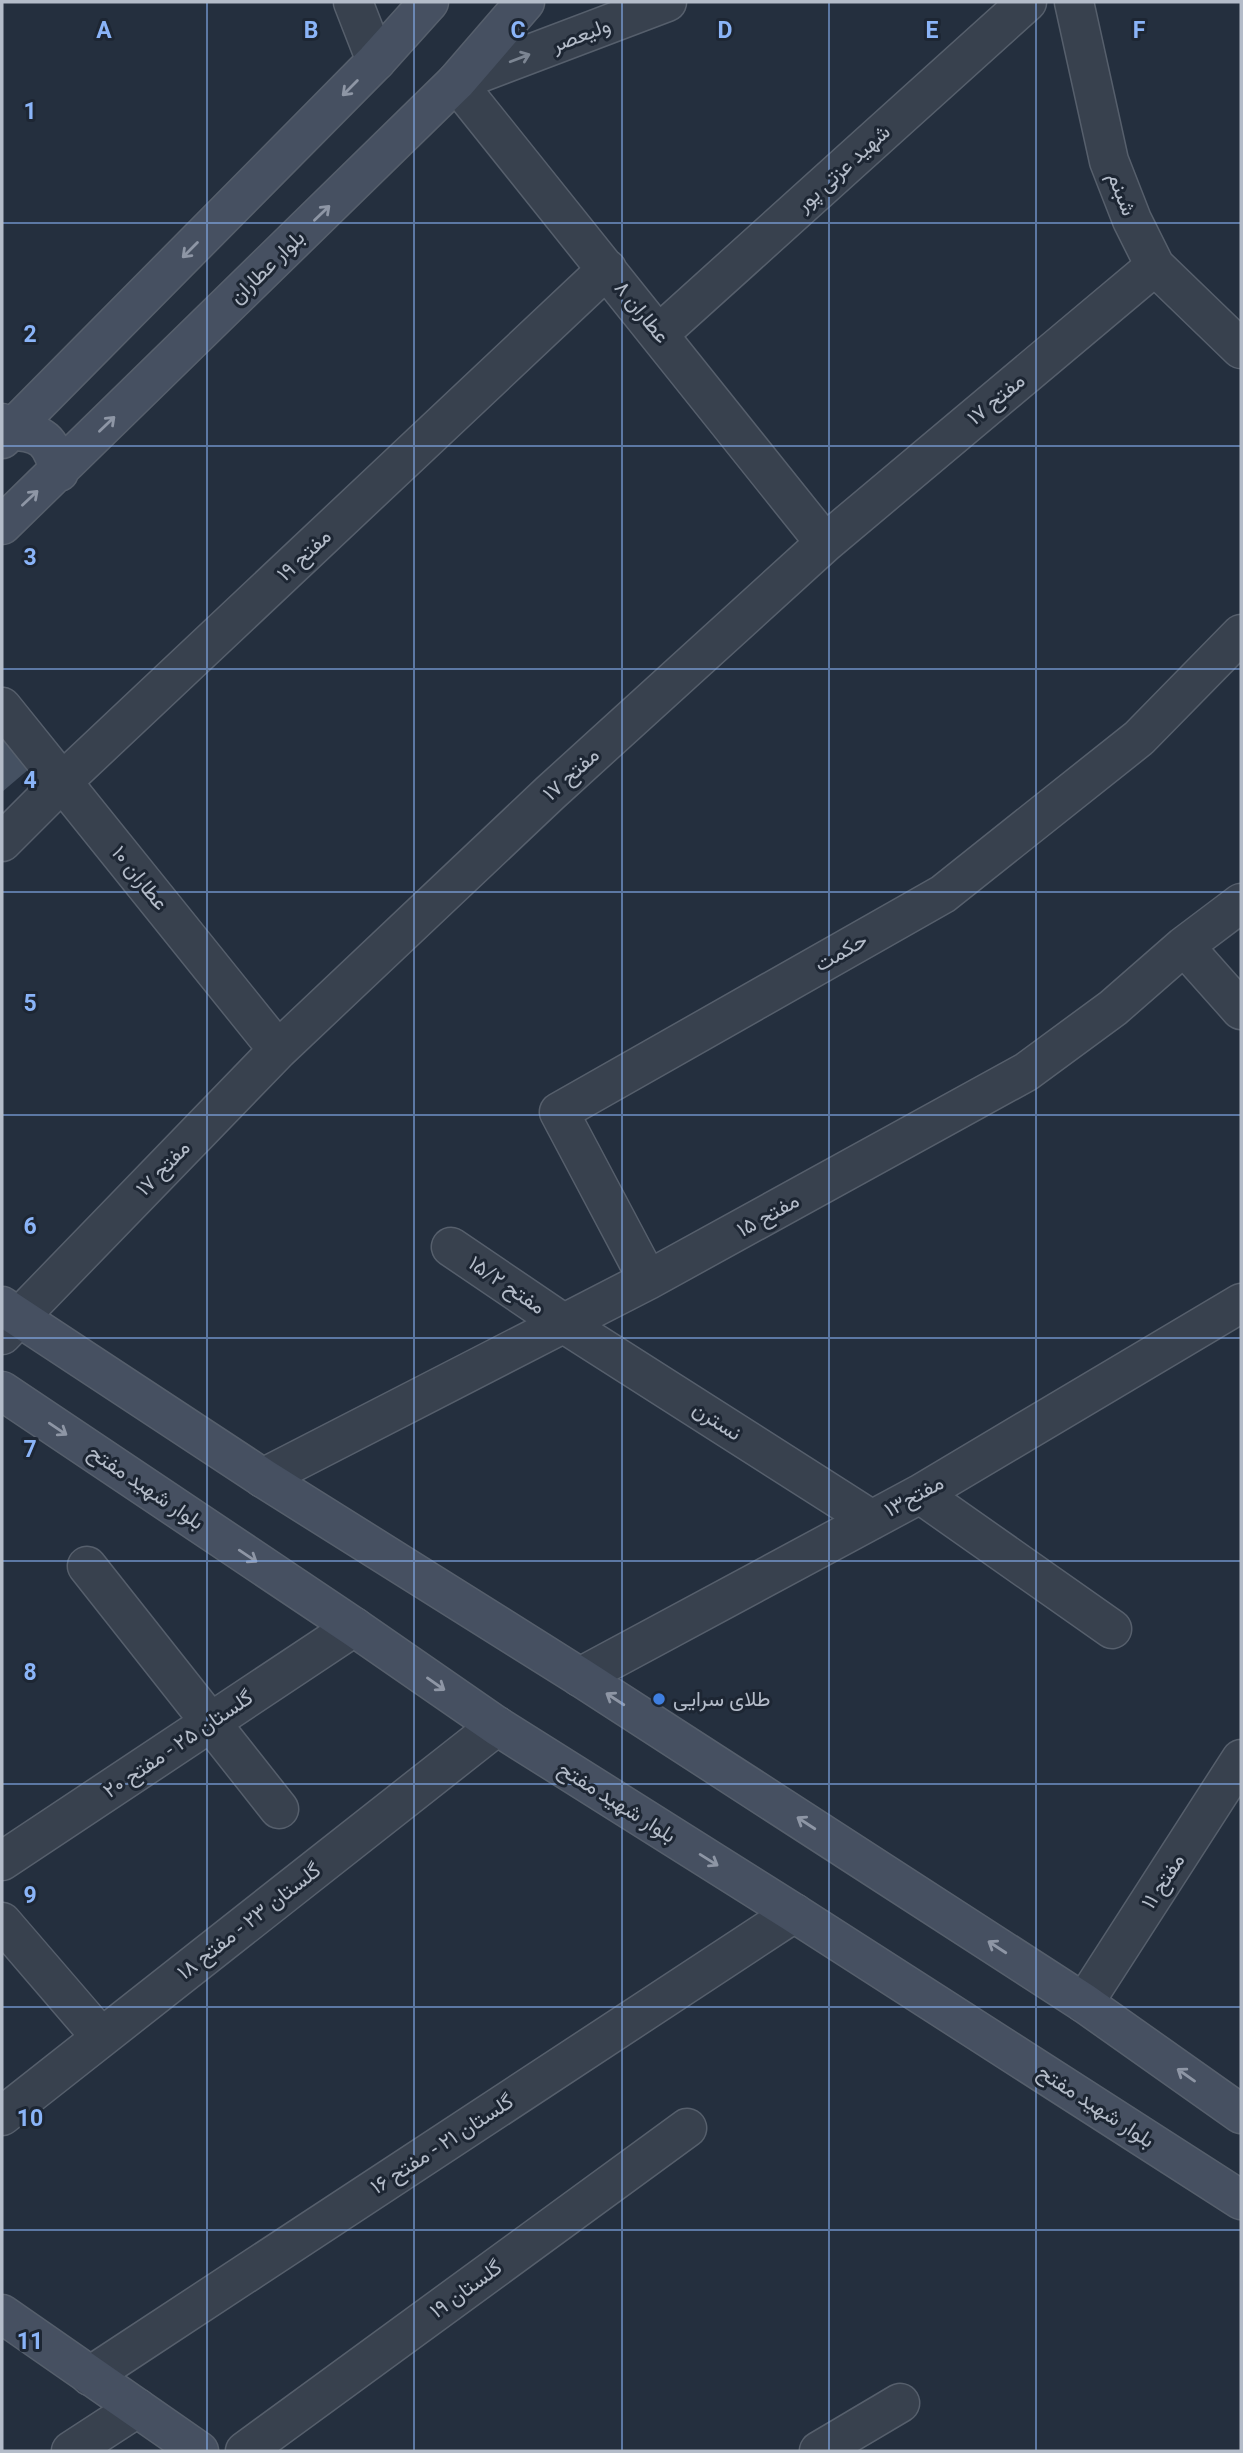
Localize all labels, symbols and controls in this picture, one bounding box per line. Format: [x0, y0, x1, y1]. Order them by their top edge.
street label: ولیعصر [547, 13, 614, 58]
text: A [96, 17, 112, 44]
text: B [304, 17, 318, 44]
text: C [510, 17, 526, 44]
text: D [718, 17, 732, 44]
text: E [926, 17, 939, 44]
text: F [1133, 17, 1146, 44]
one-way arrow [509, 51, 530, 63]
one-way arrow [341, 79, 358, 96]
text: 1 [23, 98, 37, 125]
street label: شهید عزتی پور [790, 120, 896, 219]
street label: شبنم [1101, 169, 1141, 220]
one-way arrow [314, 205, 331, 222]
street label: بلوار عطاران [225, 225, 310, 309]
one-way arrow [182, 241, 199, 258]
street label: عطاران ۸ [609, 276, 674, 349]
text: 2 [23, 321, 37, 348]
street label: مفتح ۱۷ [963, 368, 1031, 431]
one-way arrow [99, 416, 116, 433]
one-way arrow [21, 490, 38, 507]
street label: مفتح ۱۹ [272, 524, 337, 587]
text: 3 [23, 544, 37, 571]
street label: مفتح ۱۷ [538, 743, 605, 807]
text: 4 [23, 767, 37, 794]
street label: عطاران ۱۰ [106, 841, 173, 916]
street label: حکمت [811, 928, 871, 976]
text: 5 [23, 990, 37, 1017]
street label: مفتح ۱۷ [131, 1135, 196, 1202]
street label: مفتح ۱۵ [733, 1188, 804, 1244]
text: 6 [23, 1213, 37, 1240]
street label: مفتح ۱۵/۲ [463, 1251, 550, 1321]
street label: نسترن [688, 1397, 746, 1446]
one-way arrow [48, 1422, 68, 1436]
text: 7 [23, 1436, 37, 1463]
street label: بلوار شهید مفتح [83, 1440, 208, 1536]
street label: مفتح۱۳ [880, 1470, 949, 1524]
one-way arrow [237, 1549, 257, 1563]
text: 8 [23, 1659, 37, 1686]
one-way arrow [426, 1677, 445, 1691]
street label: گلستان ۲۵ - مفتح ۲۰ [99, 1685, 258, 1805]
place label: طلای سرایی [673, 1687, 771, 1712]
marker: طلای سرایی [651, 1691, 667, 1707]
one-way arrow [606, 1692, 626, 1706]
street label: بلوار شهید مفتح [553, 1756, 680, 1849]
one-way arrow [797, 1816, 817, 1830]
street label: مفتح ۱۱ [1136, 1849, 1191, 1914]
one-way arrow [699, 1853, 719, 1867]
street label: گلستان ۲۳ - مفتح ۱۸ [173, 1858, 327, 1986]
text: 9 [23, 1882, 37, 1909]
one-way arrow [988, 1939, 1008, 1953]
street label: بلوار شهید مفتح [1032, 2059, 1159, 2154]
one-way arrow [1177, 2068, 1196, 2082]
street label: گلستان ۲۱ - مفتح ۱۶ [366, 2089, 519, 2201]
text: 10 [17, 2105, 43, 2132]
street label: گلستان ۱۹ [425, 2255, 507, 2323]
text: 11 [17, 2328, 43, 2355]

